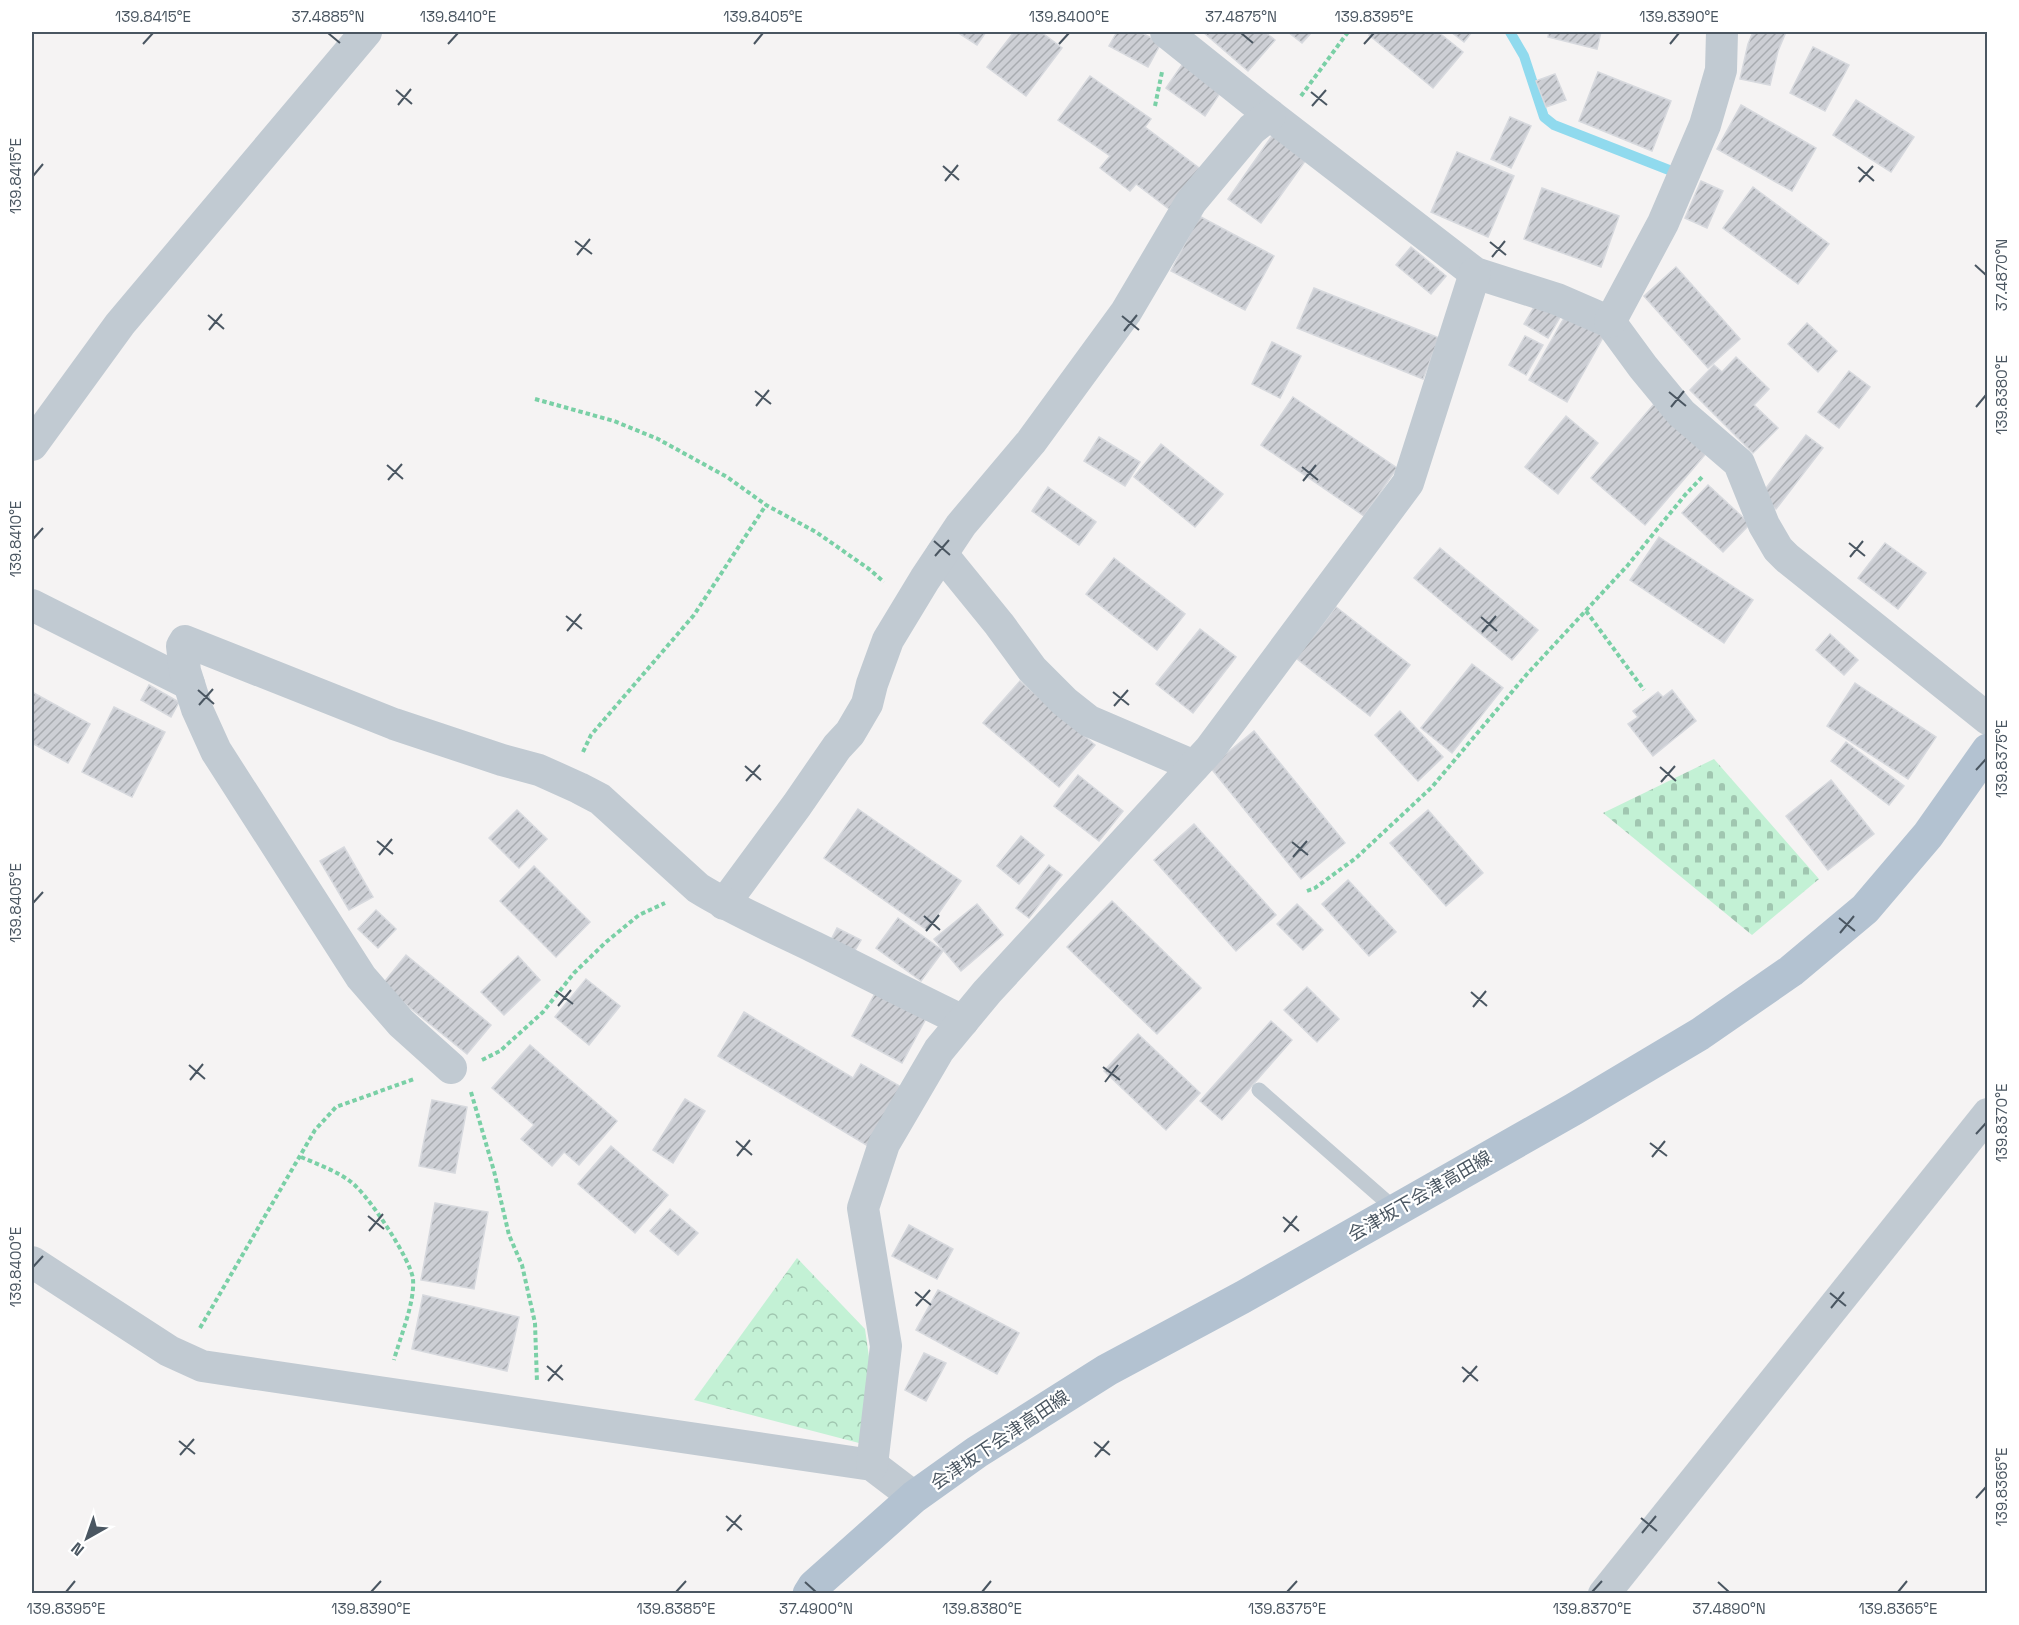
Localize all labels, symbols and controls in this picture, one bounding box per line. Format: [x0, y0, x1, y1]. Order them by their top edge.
text: 139.8415°E [115, 7, 191, 26]
text: 37.4885°N [291, 7, 365, 26]
text: 139.8410°E [420, 7, 496, 26]
text: 139.8405°E [723, 7, 803, 26]
text: 139.8400°E [1029, 7, 1109, 26]
text: 37.4875°N [1205, 7, 1277, 26]
text: 139.8395°E [1335, 7, 1413, 26]
text: 139.8390°E [1639, 7, 1719, 26]
text: 139.8415°E [6, 138, 25, 214]
text: 37.4870°N [1992, 239, 2011, 311]
text: 139.8380°E [1992, 355, 2011, 435]
text: 139.8410°E [6, 501, 25, 577]
text: 139.8375°E [1992, 720, 2011, 798]
text: 139.8405°E [6, 863, 25, 943]
text: 139.8370°E [1992, 1084, 2011, 1162]
street label: 会津坂下会津高田線 [1344, 1145, 1496, 1246]
text: 139.8400°E [6, 1227, 25, 1307]
street label: 会津坂下会津高田線 [926, 1385, 1073, 1494]
text: 139.8365°E [1992, 1448, 2011, 1526]
north arrow [57, 1508, 117, 1568]
text: N [67, 1538, 89, 1561]
text: 139.8395°E [27, 1599, 105, 1618]
text: 139.8390°E [331, 1599, 411, 1618]
text: 139.8385°E [636, 1599, 716, 1618]
text: 37.4900°N [779, 1599, 853, 1618]
text: 139.8380°E [942, 1599, 1022, 1618]
text: 139.8375°E [1248, 1599, 1326, 1618]
text: 139.8370°E [1553, 1599, 1631, 1618]
text: 37.4890°N [1692, 1599, 1766, 1618]
text: 139.8365°E [1859, 1599, 1937, 1618]

